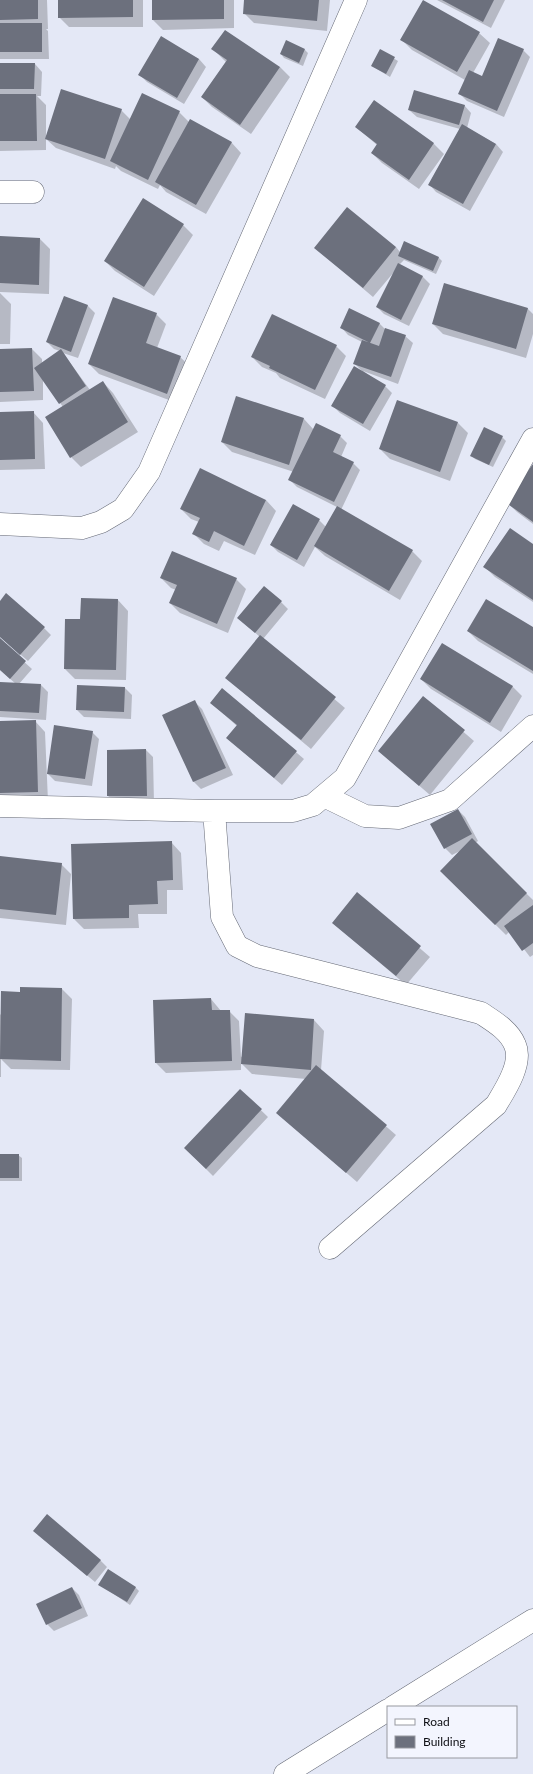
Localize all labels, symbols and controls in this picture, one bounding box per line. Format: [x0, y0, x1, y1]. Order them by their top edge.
legend [387, 1706, 517, 1758]
text: Road [423, 1714, 450, 1729]
text: Building [423, 1734, 466, 1749]

